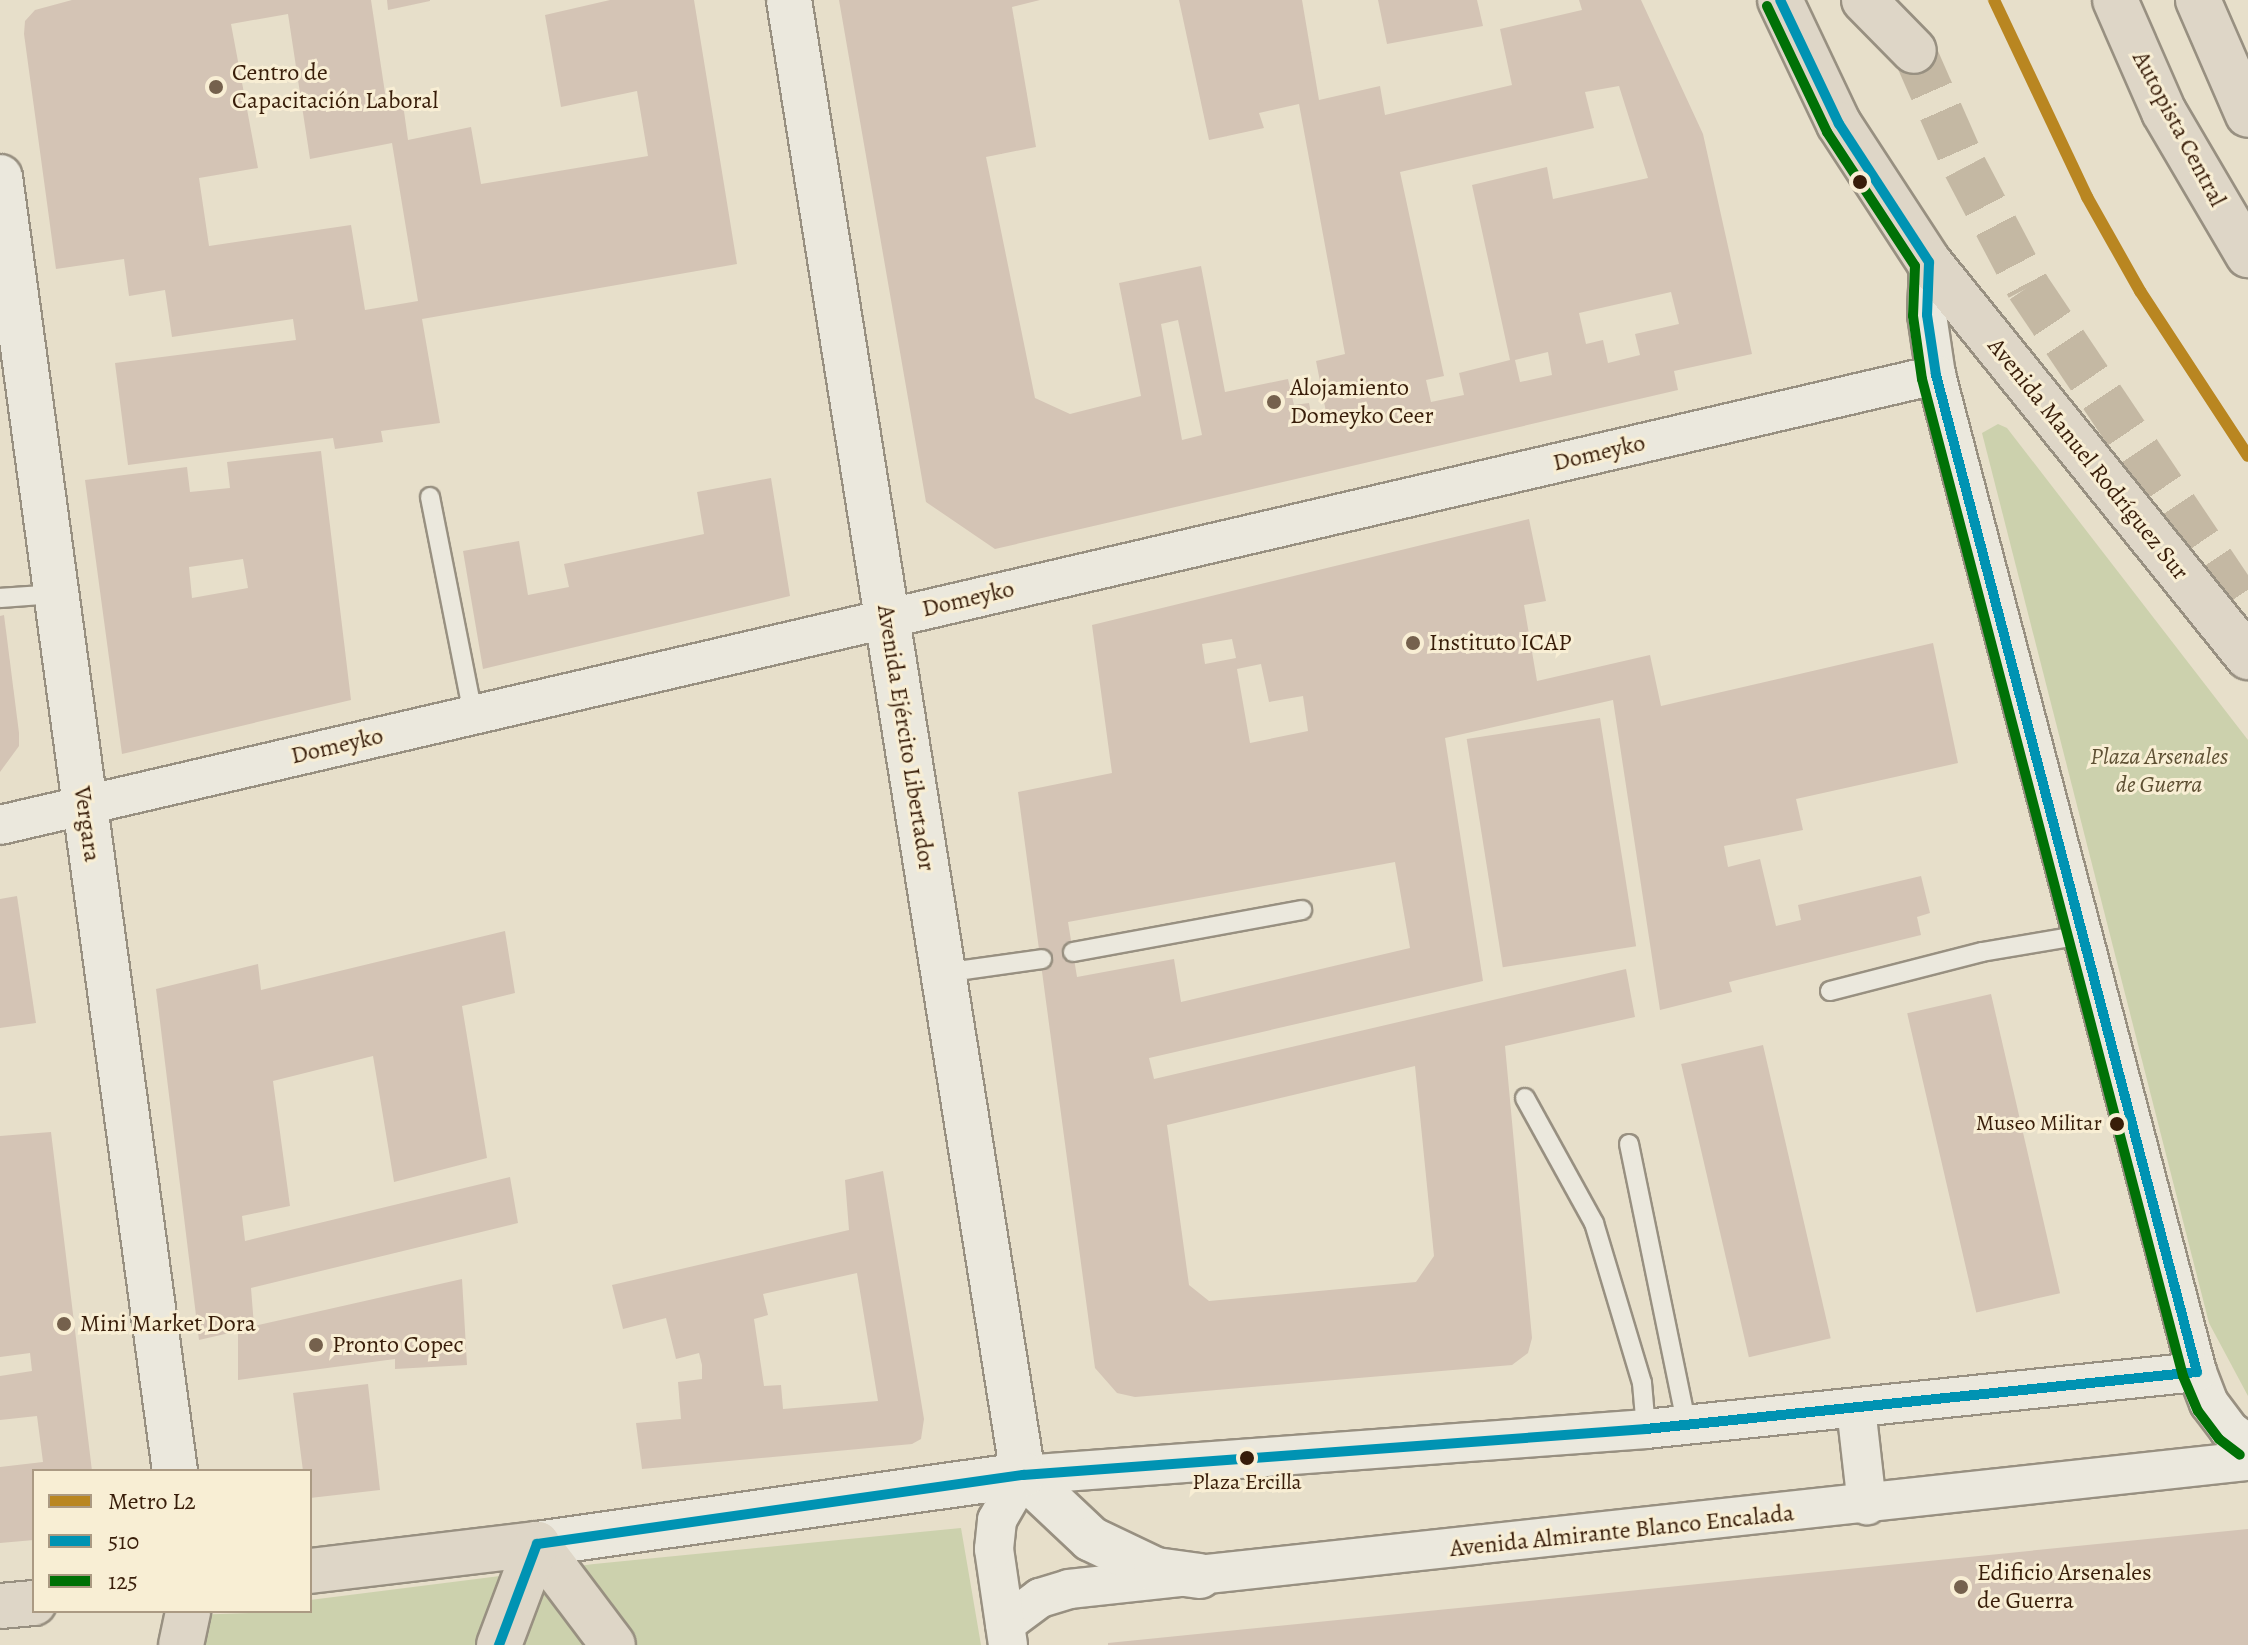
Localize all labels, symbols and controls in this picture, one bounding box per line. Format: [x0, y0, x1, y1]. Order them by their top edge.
street label: Autopista Central [2126, 46, 2232, 212]
place label: Centro de Capacitación Laboral [232, 59, 438, 115]
marker: Centro de Capacitación Laboral [207, 78, 225, 96]
unlabelled marker [1852, 174, 1868, 190]
street label: Avenida Manuel Rodríguez Sur [1981, 332, 2195, 586]
place label: Alojamiento Domeyko Ceer [1290, 374, 1434, 430]
marker: Alojamiento Domeyko Ceer [1265, 393, 1283, 411]
street label: Domeyko [1550, 428, 1648, 478]
street label: Domeyko [919, 574, 1017, 624]
street label: Avenida Ejército Libertador [871, 603, 941, 873]
place label: Instituto ICAP [1429, 629, 1571, 657]
marker: Instituto ICAP [1404, 634, 1422, 652]
street label: Domeyko [288, 721, 386, 771]
park label: Plaza Arsenales de Guerra [2090, 743, 2228, 799]
street label: Vergara [67, 784, 107, 864]
place label: Museo Militar [1976, 1111, 2102, 1137]
marker: Museo Militar [2109, 1116, 2125, 1132]
place label: Mini Market Dora [80, 1310, 256, 1338]
marker: Mini Market Dora [55, 1315, 73, 1333]
place label: Pronto Copec [332, 1331, 464, 1359]
marker: Pronto Copec [307, 1336, 325, 1354]
marker: Plaza Ercilla [1239, 1450, 1255, 1466]
legend [32, 1469, 312, 1613]
place label: Plaza Ercilla [1192, 1470, 1302, 1496]
text: Metro L2 [108, 1485, 196, 1517]
street label: Avenida Almirante Blanco Encalada [1448, 1499, 1796, 1563]
text: 510 [108, 1525, 139, 1557]
place label: Edificio Arsenales de Guerra [1977, 1559, 2152, 1615]
text: 125 [108, 1565, 138, 1597]
marker: Edificio Arsenales de Guerra [1952, 1578, 1970, 1596]

